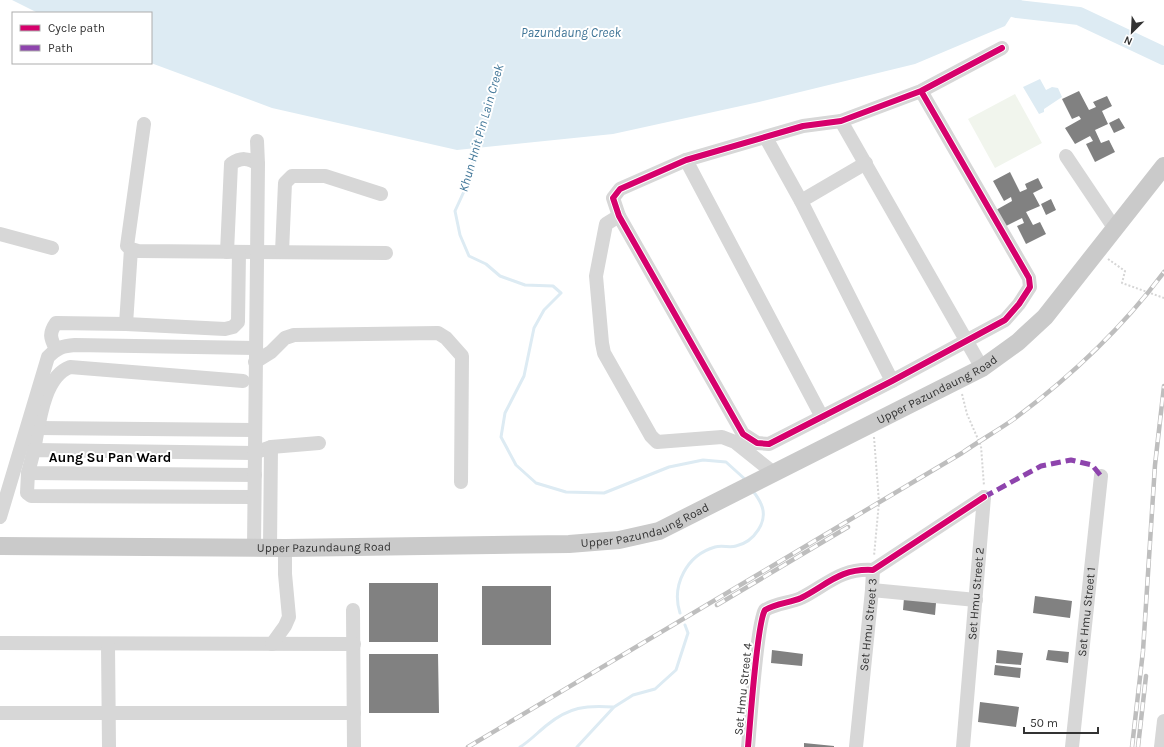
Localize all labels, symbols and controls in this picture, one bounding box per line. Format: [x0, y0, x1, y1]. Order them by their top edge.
legend [12, 12, 152, 64]
north arrow [1112, 12, 1152, 52]
text: Cycle path [48, 21, 105, 35]
water label: Pazundaung Creek [521, 25, 621, 40]
text: N [1122, 33, 1134, 48]
text: Path [48, 41, 73, 55]
water label: Khun Hnit Pin Lain Creek [456, 62, 507, 194]
street label: Upper Pazundaung Road [874, 352, 1000, 427]
district label: Aung Su Pan Ward [49, 449, 171, 466]
street label: Upper Pazundaung Road [580, 500, 711, 550]
street label: Upper Pazundaung Road [257, 540, 391, 555]
street label: Set Hmu Street 2 [965, 547, 987, 640]
street label: Set Hmu Street 1 [1075, 566, 1098, 657]
street label: Set Hmu Street 3 [857, 578, 880, 672]
street label: Set Hmu Street 4 [731, 642, 755, 736]
scale bar [1024, 709, 1098, 735]
text: 50 m [1030, 716, 1058, 730]

